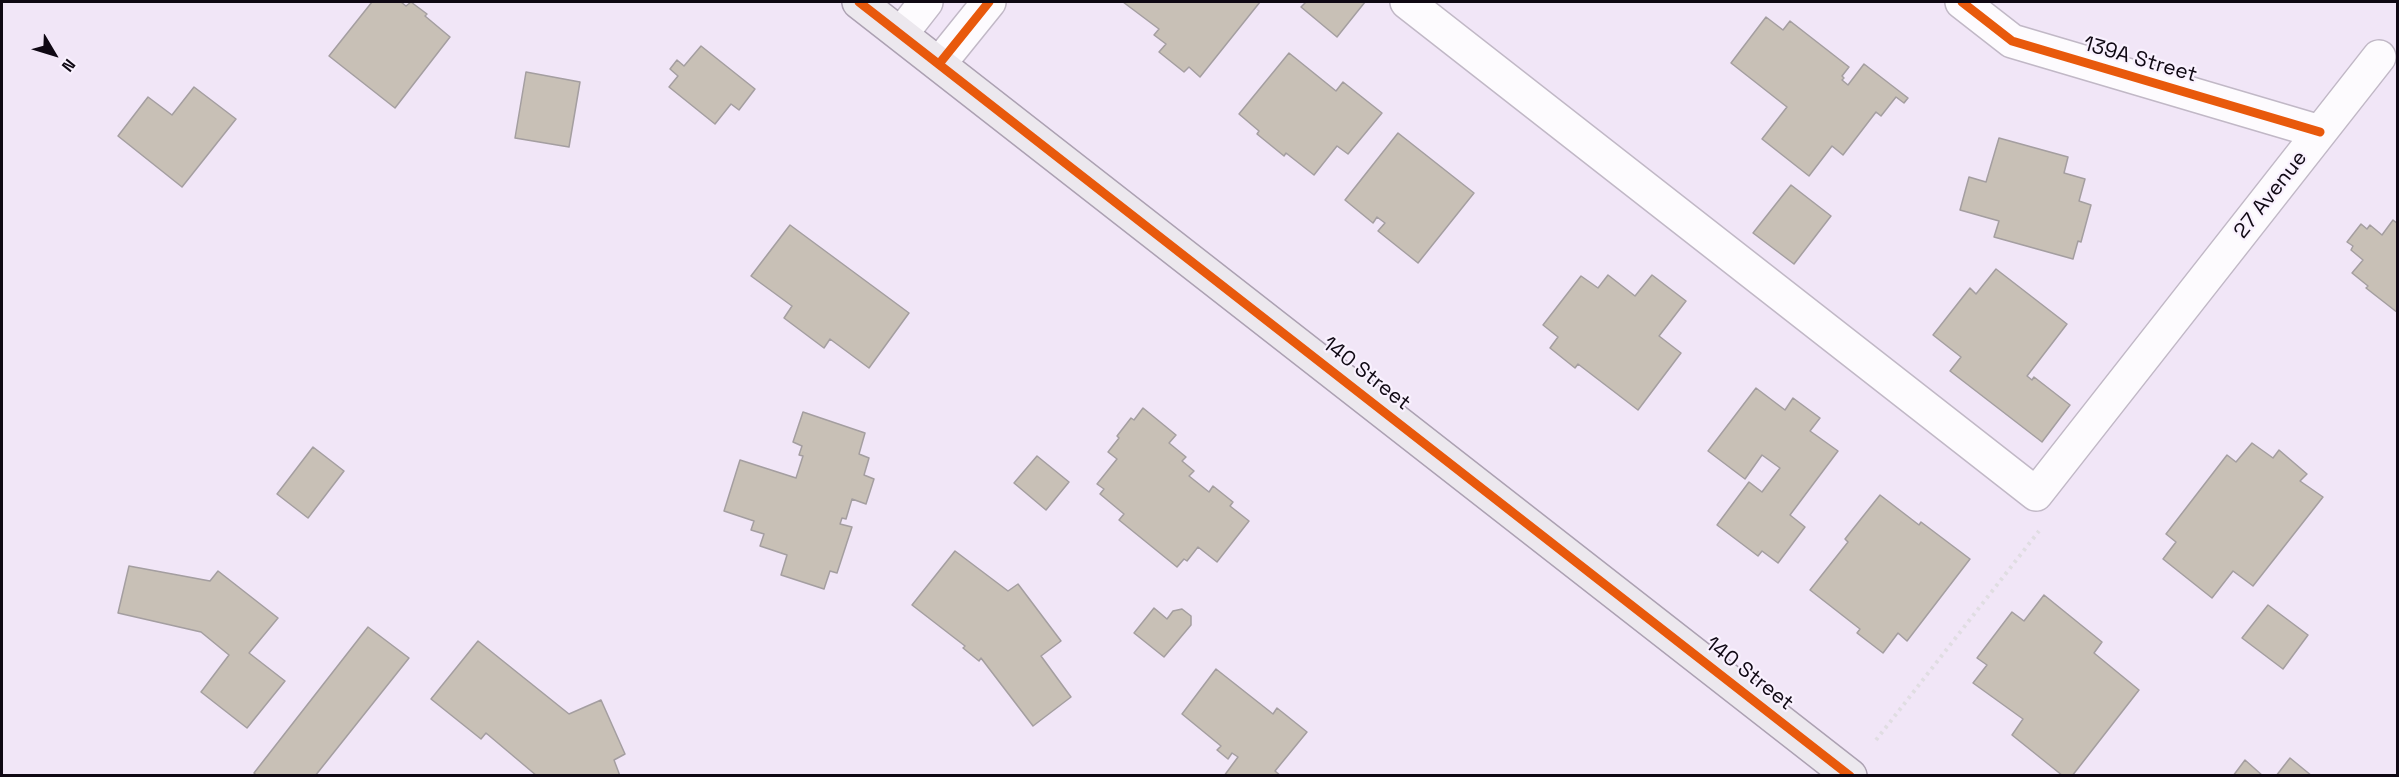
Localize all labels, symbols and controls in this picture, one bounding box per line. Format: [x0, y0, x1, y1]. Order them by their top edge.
north arrow [24, 24, 84, 84]
street label: 139A Street [2080, 32, 2200, 88]
text: N [57, 55, 80, 76]
street label: 27 Avenue [2229, 146, 2313, 244]
street label: 140 Street [1317, 332, 1415, 416]
street label: 140 Street [1700, 632, 1798, 716]

